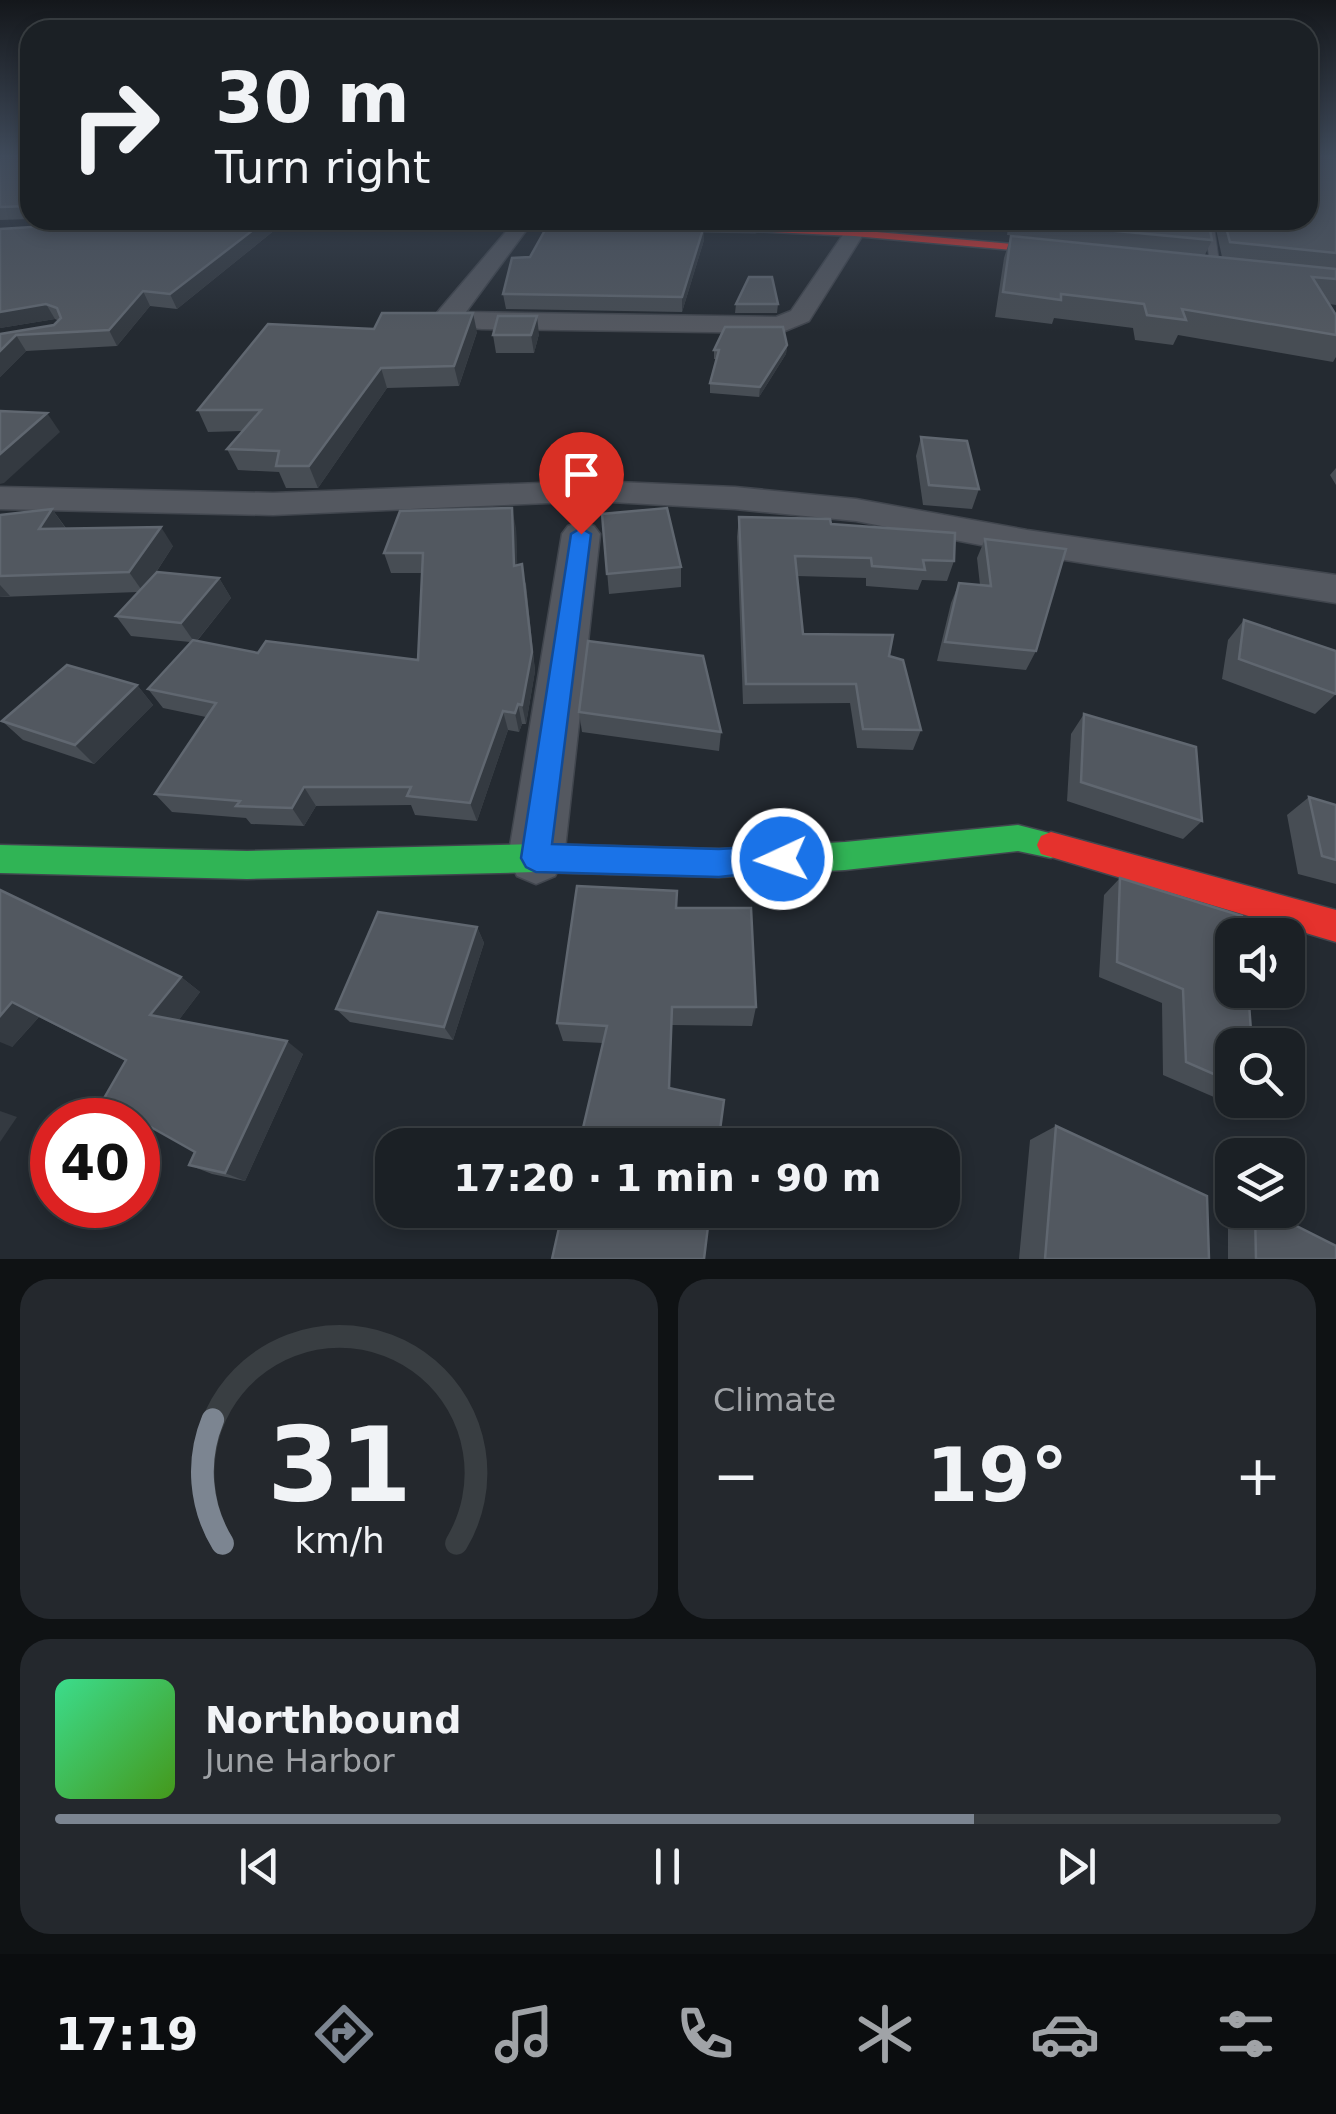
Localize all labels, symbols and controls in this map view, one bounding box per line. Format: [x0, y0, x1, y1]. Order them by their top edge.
text: 30 m [215, 57, 410, 139]
icon: right [50, 60, 180, 190]
text: Turn right [215, 141, 430, 194]
pin [539, 432, 624, 535]
icon: arrive [554, 447, 609, 502]
position arrow [730, 807, 834, 911]
map controls [1215, 918, 1305, 1228]
button: sound [1215, 918, 1305, 1008]
button: search [1215, 1028, 1305, 1118]
speed limit sign: 40 [30, 1098, 160, 1228]
button: layers [1215, 1138, 1305, 1228]
text: 17:20 · 1 min · 90 m [454, 1156, 881, 1200]
text: Climate [713, 1381, 836, 1419]
text: 31 [267, 1404, 411, 1526]
text: 19° [926, 1431, 1068, 1519]
text: − [713, 1444, 759, 1508]
text: + [1235, 1444, 1281, 1508]
text: km/h [294, 1520, 384, 1561]
text: Northbound [205, 1698, 461, 1742]
text: June Harbor [205, 1742, 395, 1780]
icon: previous [232, 1839, 287, 1894]
icon: pause [640, 1839, 695, 1894]
icon: next [1049, 1839, 1104, 1894]
icon: directions [309, 1999, 379, 2069]
icon: music [489, 1999, 559, 2069]
icon: phone [670, 1999, 740, 2069]
icon: climate [850, 1999, 920, 2069]
icon: car [1030, 1999, 1100, 2069]
icon: filters [1211, 1999, 1281, 2069]
text: 17:19 [55, 2008, 198, 2061]

